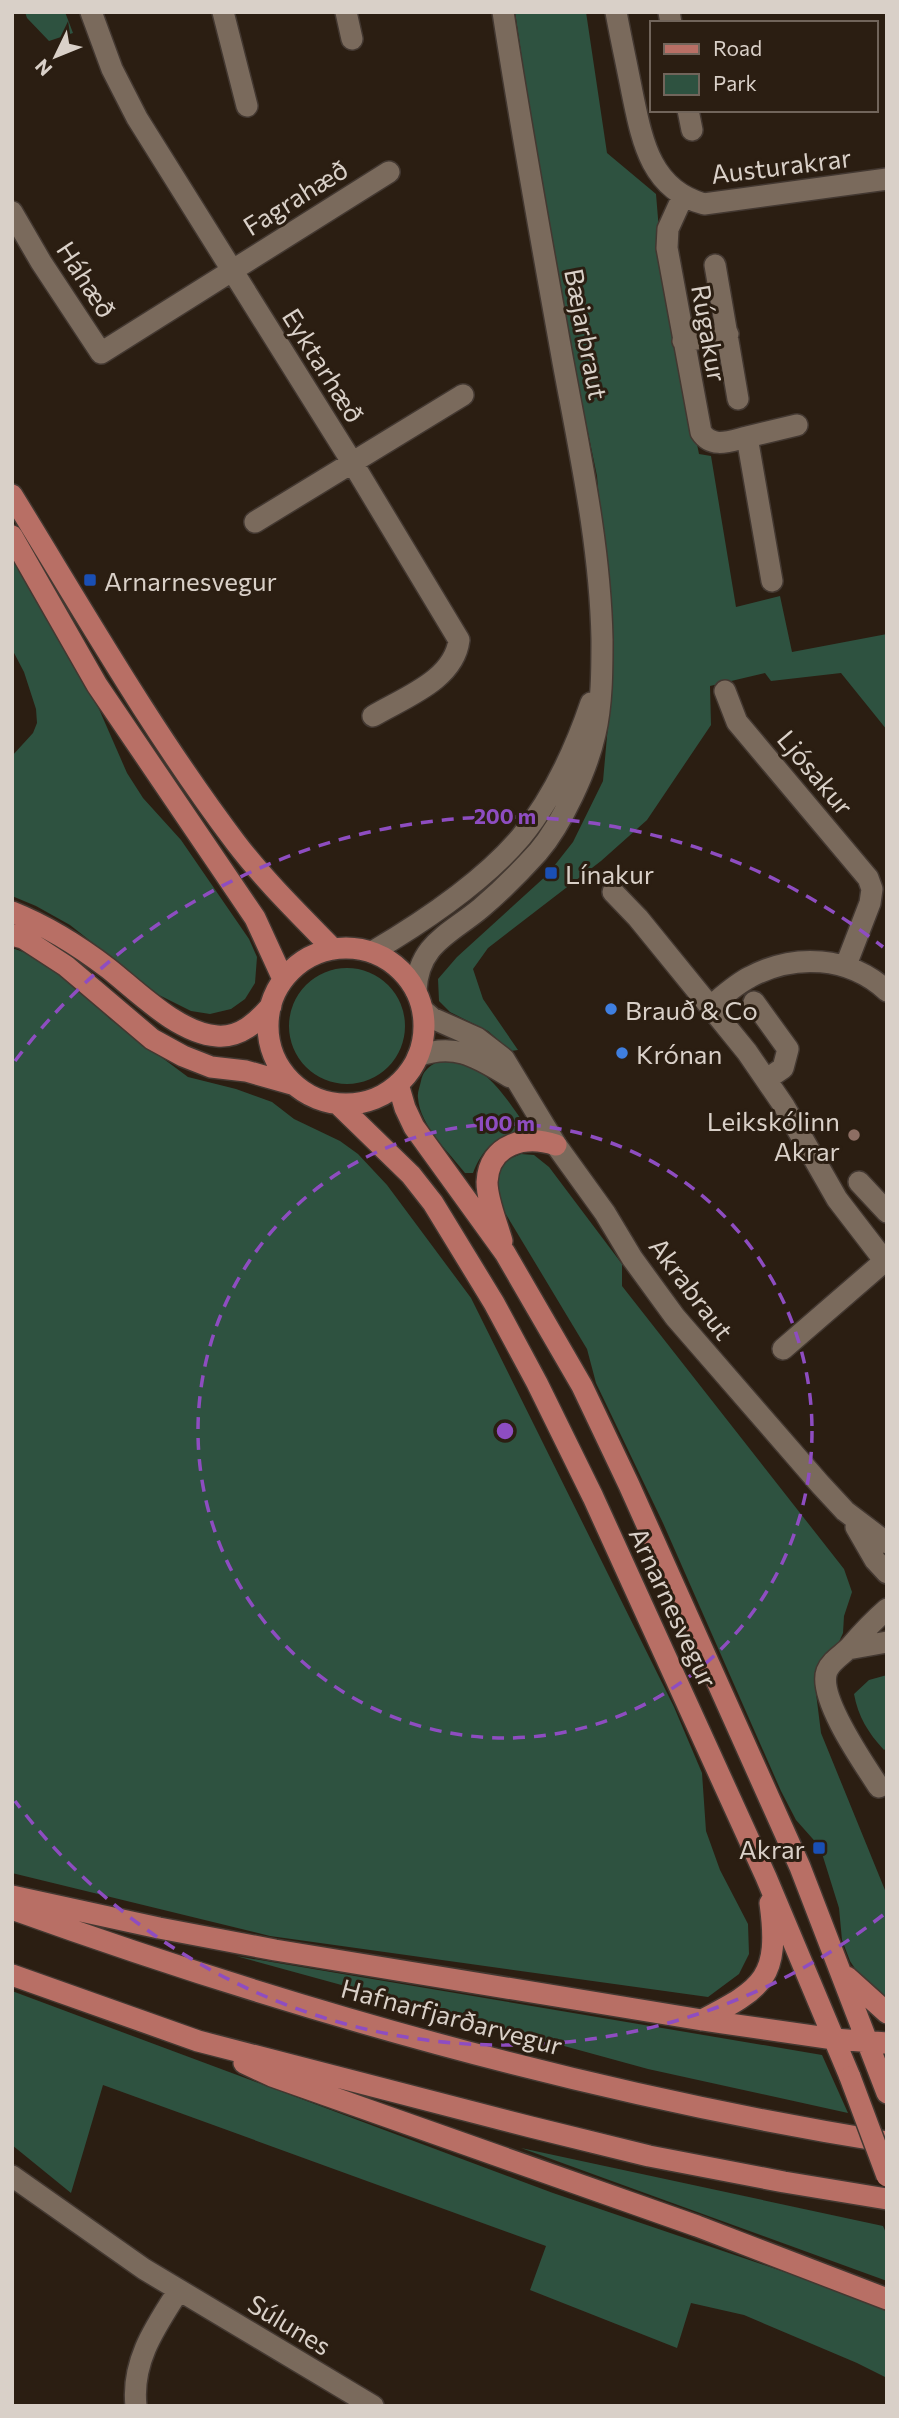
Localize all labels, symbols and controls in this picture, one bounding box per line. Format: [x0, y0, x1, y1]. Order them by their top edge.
north arrow [21, 21, 91, 91]
legend [650, 21, 878, 112]
text: Road [713, 35, 762, 60]
text: N [30, 55, 56, 81]
text: Park [713, 70, 757, 95]
street label: Austurakrar [709, 141, 853, 189]
street label: Fagrahæð [237, 153, 353, 241]
street label: Háhæð [51, 235, 123, 323]
street label: Bæjarbraut [559, 266, 615, 402]
street label: Rúgakur [686, 282, 734, 384]
street label: Eyktarhæð [277, 302, 371, 428]
place label: Arnarnesvegur [104, 565, 277, 596]
marker: Arnarnesvegur [82, 572, 98, 588]
street label: Ljósakur [772, 723, 860, 821]
text: 200 m [474, 803, 536, 828]
place label: Línakur [565, 858, 654, 889]
marker: Línakur [543, 865, 559, 881]
place label: Brauð & Co [625, 994, 758, 1025]
marker: Brauð & Co [603, 1001, 619, 1017]
place label: Krónan [636, 1038, 722, 1069]
marker: Krónan [614, 1045, 630, 1061]
place label: Leikskólinn Akrar [707, 1105, 840, 1166]
text: 100 m [475, 1110, 535, 1135]
marker: Leikskólinn Akrar [846, 1127, 862, 1143]
street label: Akrabraut [643, 1231, 741, 1345]
centre of rings [493, 1419, 517, 1443]
street label: Arnarnesvegur [623, 1522, 725, 1692]
place label: Akrar [739, 1833, 805, 1864]
marker: Akrar [811, 1840, 827, 1856]
street label: Hafnarfjarðarvegur [338, 1972, 566, 2060]
street label: Súlunes [243, 2287, 337, 2361]

